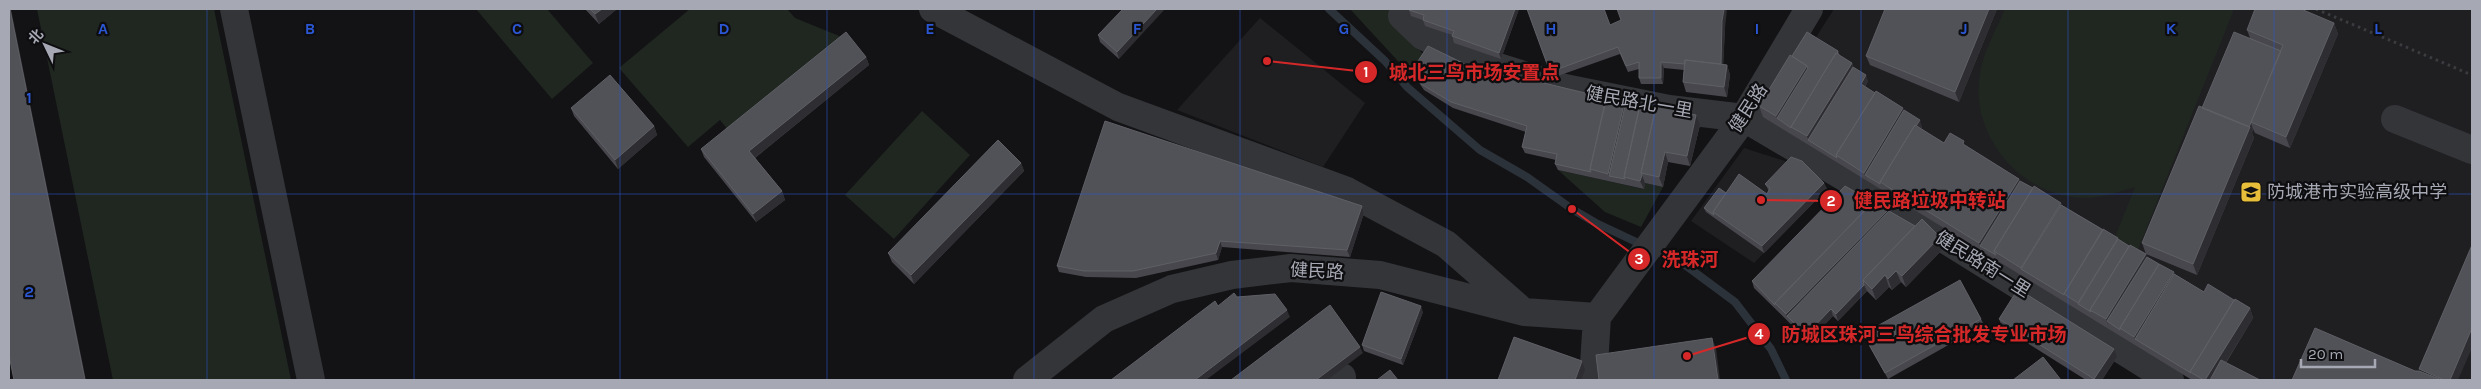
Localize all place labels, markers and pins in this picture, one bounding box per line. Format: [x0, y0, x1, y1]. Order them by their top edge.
callout: 城北三鸟市场安置点 [1354, 55, 1570, 89]
school or university icon: 防城港市实验高级中学 [2239, 180, 2263, 204]
place label: 防城港市实验高级中学 [2267, 181, 2447, 203]
callout: 健民路垃圾中转站 [1819, 184, 2016, 218]
callout: 洗珠河 [1626, 242, 1728, 276]
callout: 防城区珠河三鸟综合批发专业市场 [1747, 317, 2077, 351]

